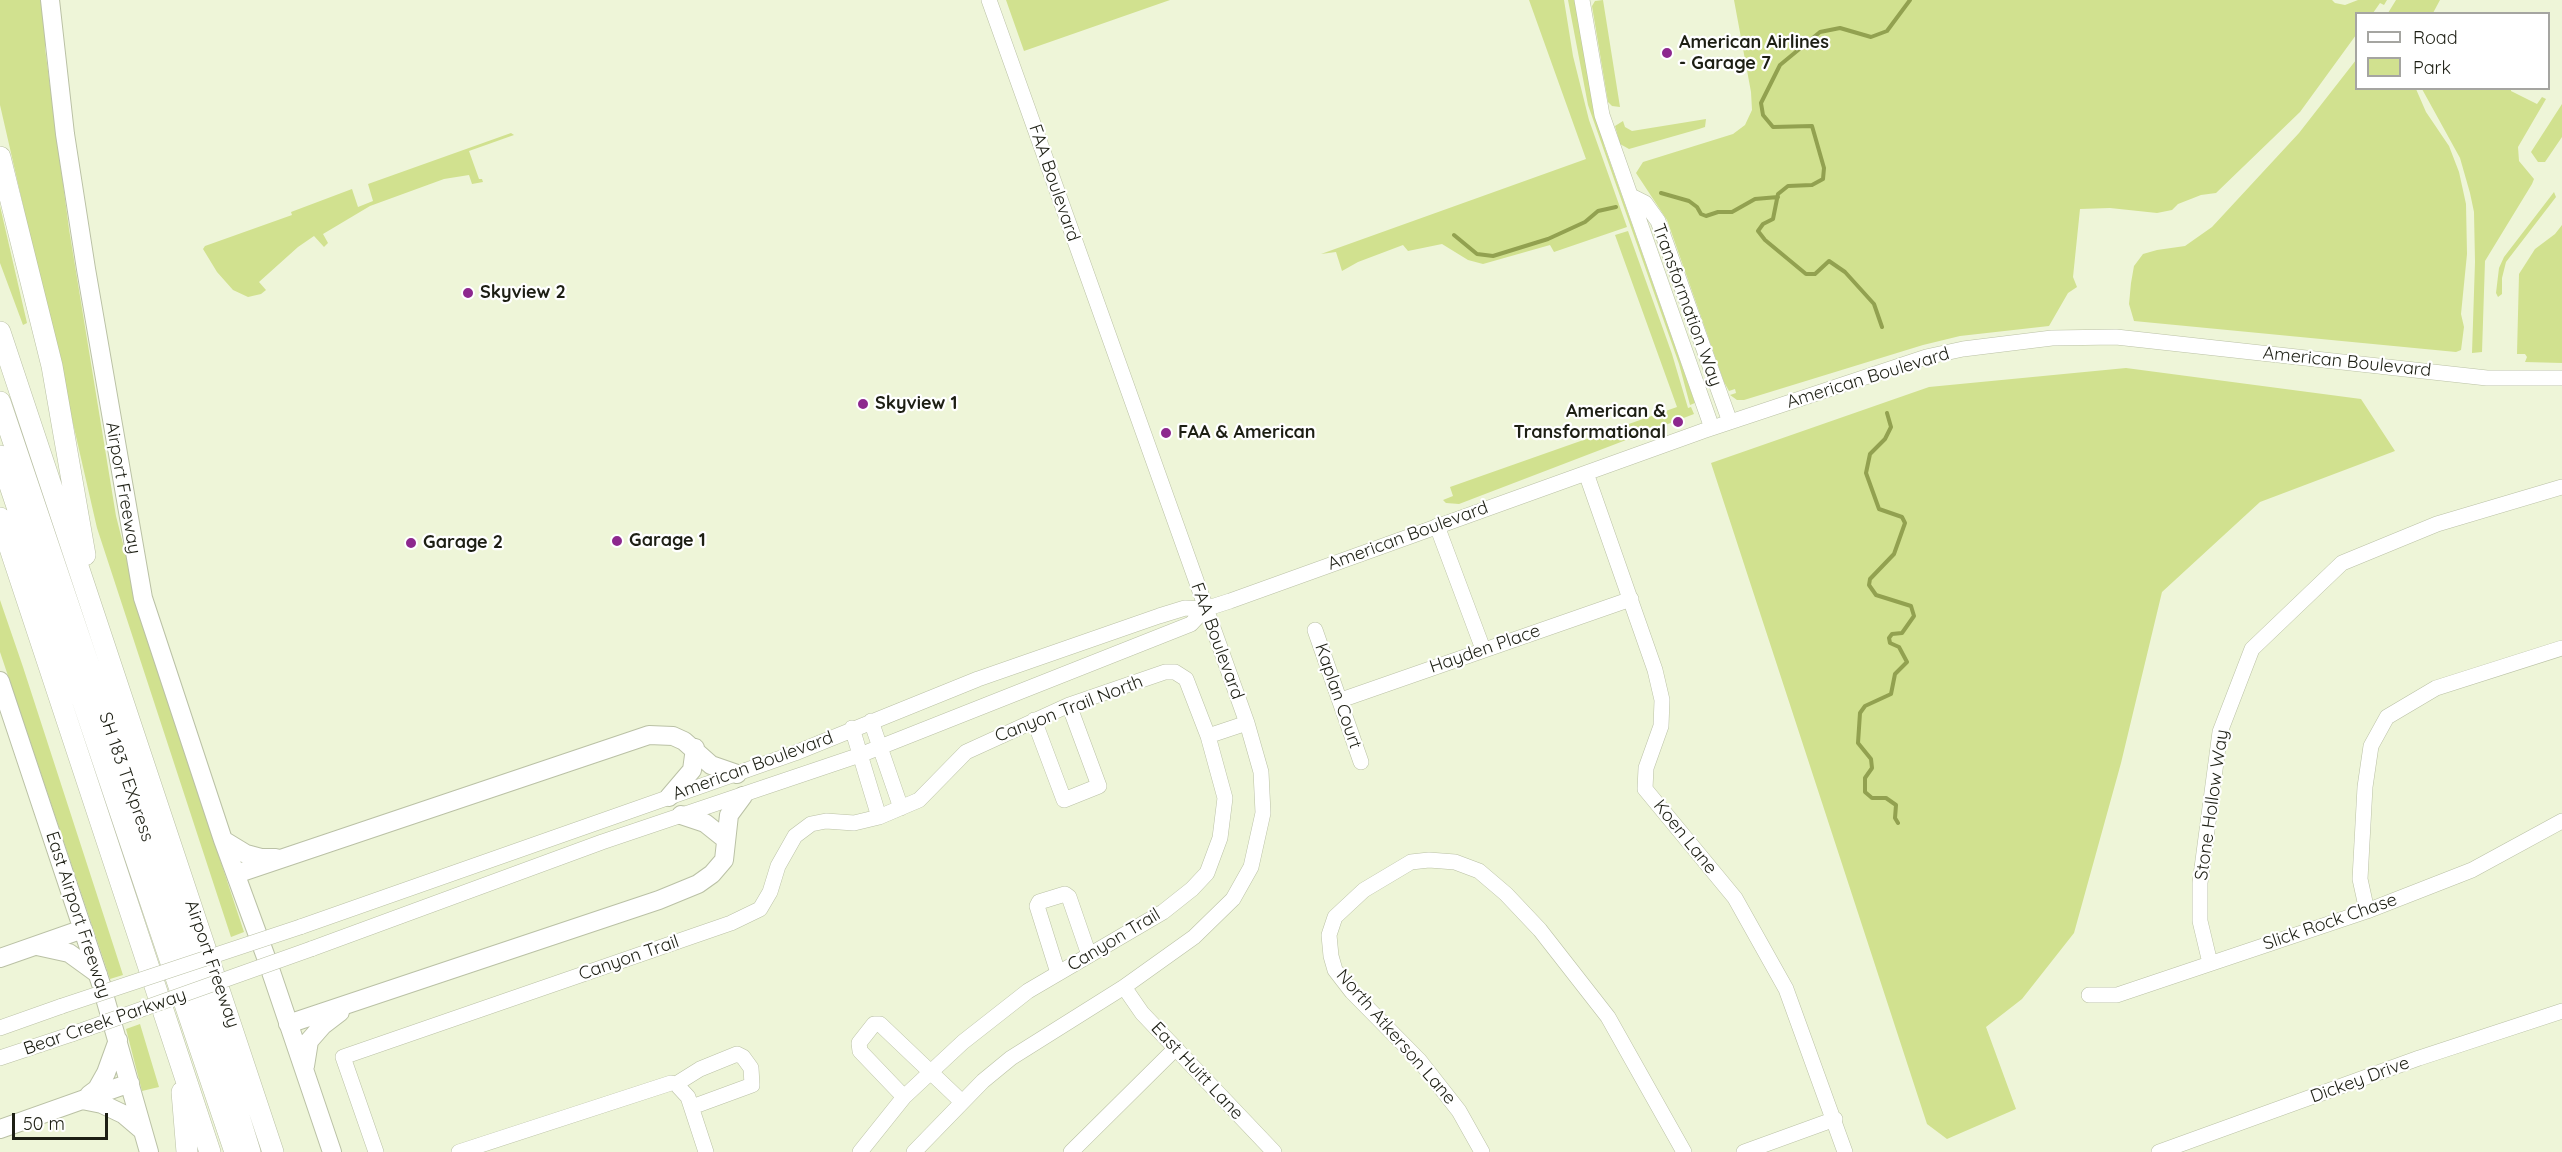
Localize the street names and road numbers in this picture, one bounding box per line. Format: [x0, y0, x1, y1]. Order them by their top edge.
street label: FAA Boulevard [1024, 122, 1084, 244]
street label: Transformation Way [1647, 221, 1727, 389]
street label: American Boulevard [2262, 342, 2432, 382]
street label: American Boulevard [1784, 343, 1952, 413]
street label: Airport Freeway [101, 420, 145, 556]
street label: American Boulevard [1325, 497, 1491, 575]
street label: FAA Boulevard [1186, 580, 1248, 702]
street label: Hayden Place [1427, 620, 1543, 678]
street label: Kaplan Court [1310, 640, 1366, 752]
street label: Canyon Trail North [992, 671, 1146, 747]
street label: SH 183 TEXpress [94, 710, 158, 844]
street label: American Boulevard [670, 727, 836, 805]
street label: Stone Hollow Way [2191, 728, 2233, 882]
street label: Koen Lane [1649, 796, 1721, 878]
street label: East Airport Freeway [41, 829, 115, 1001]
street label: Slick Rock Chase [2260, 889, 2400, 955]
street label: Airport Freeway [180, 897, 244, 1031]
street label: Canyon Trail [1064, 904, 1164, 976]
street label: Canyon Trail [576, 931, 682, 985]
street label: North Atkerson Lane [1331, 965, 1461, 1109]
street label: Bear Creek Parkway [21, 984, 189, 1060]
street label: East Huitt Lane [1146, 1018, 1248, 1124]
street label: Dickey Drive [2307, 1052, 2413, 1108]

